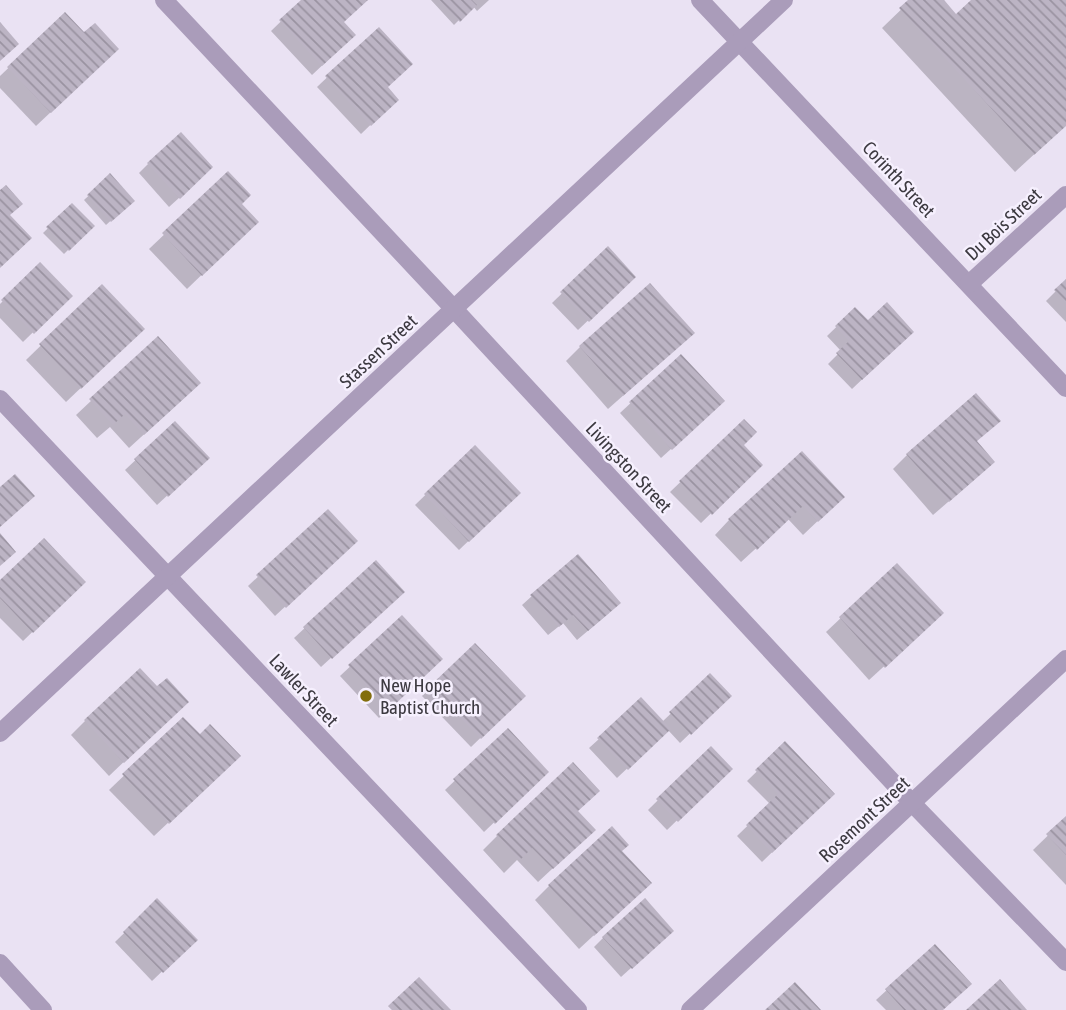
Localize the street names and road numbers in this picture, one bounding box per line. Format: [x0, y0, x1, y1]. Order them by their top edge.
street label: Corinth Street [858, 137, 940, 221]
street label: Du Bois Street [960, 183, 1046, 265]
street label: Stassen Street [335, 310, 421, 392]
street label: Livingston Street [581, 417, 677, 517]
street label: Lawler Street [265, 649, 343, 731]
street label: Rosemont Street [814, 772, 914, 866]

